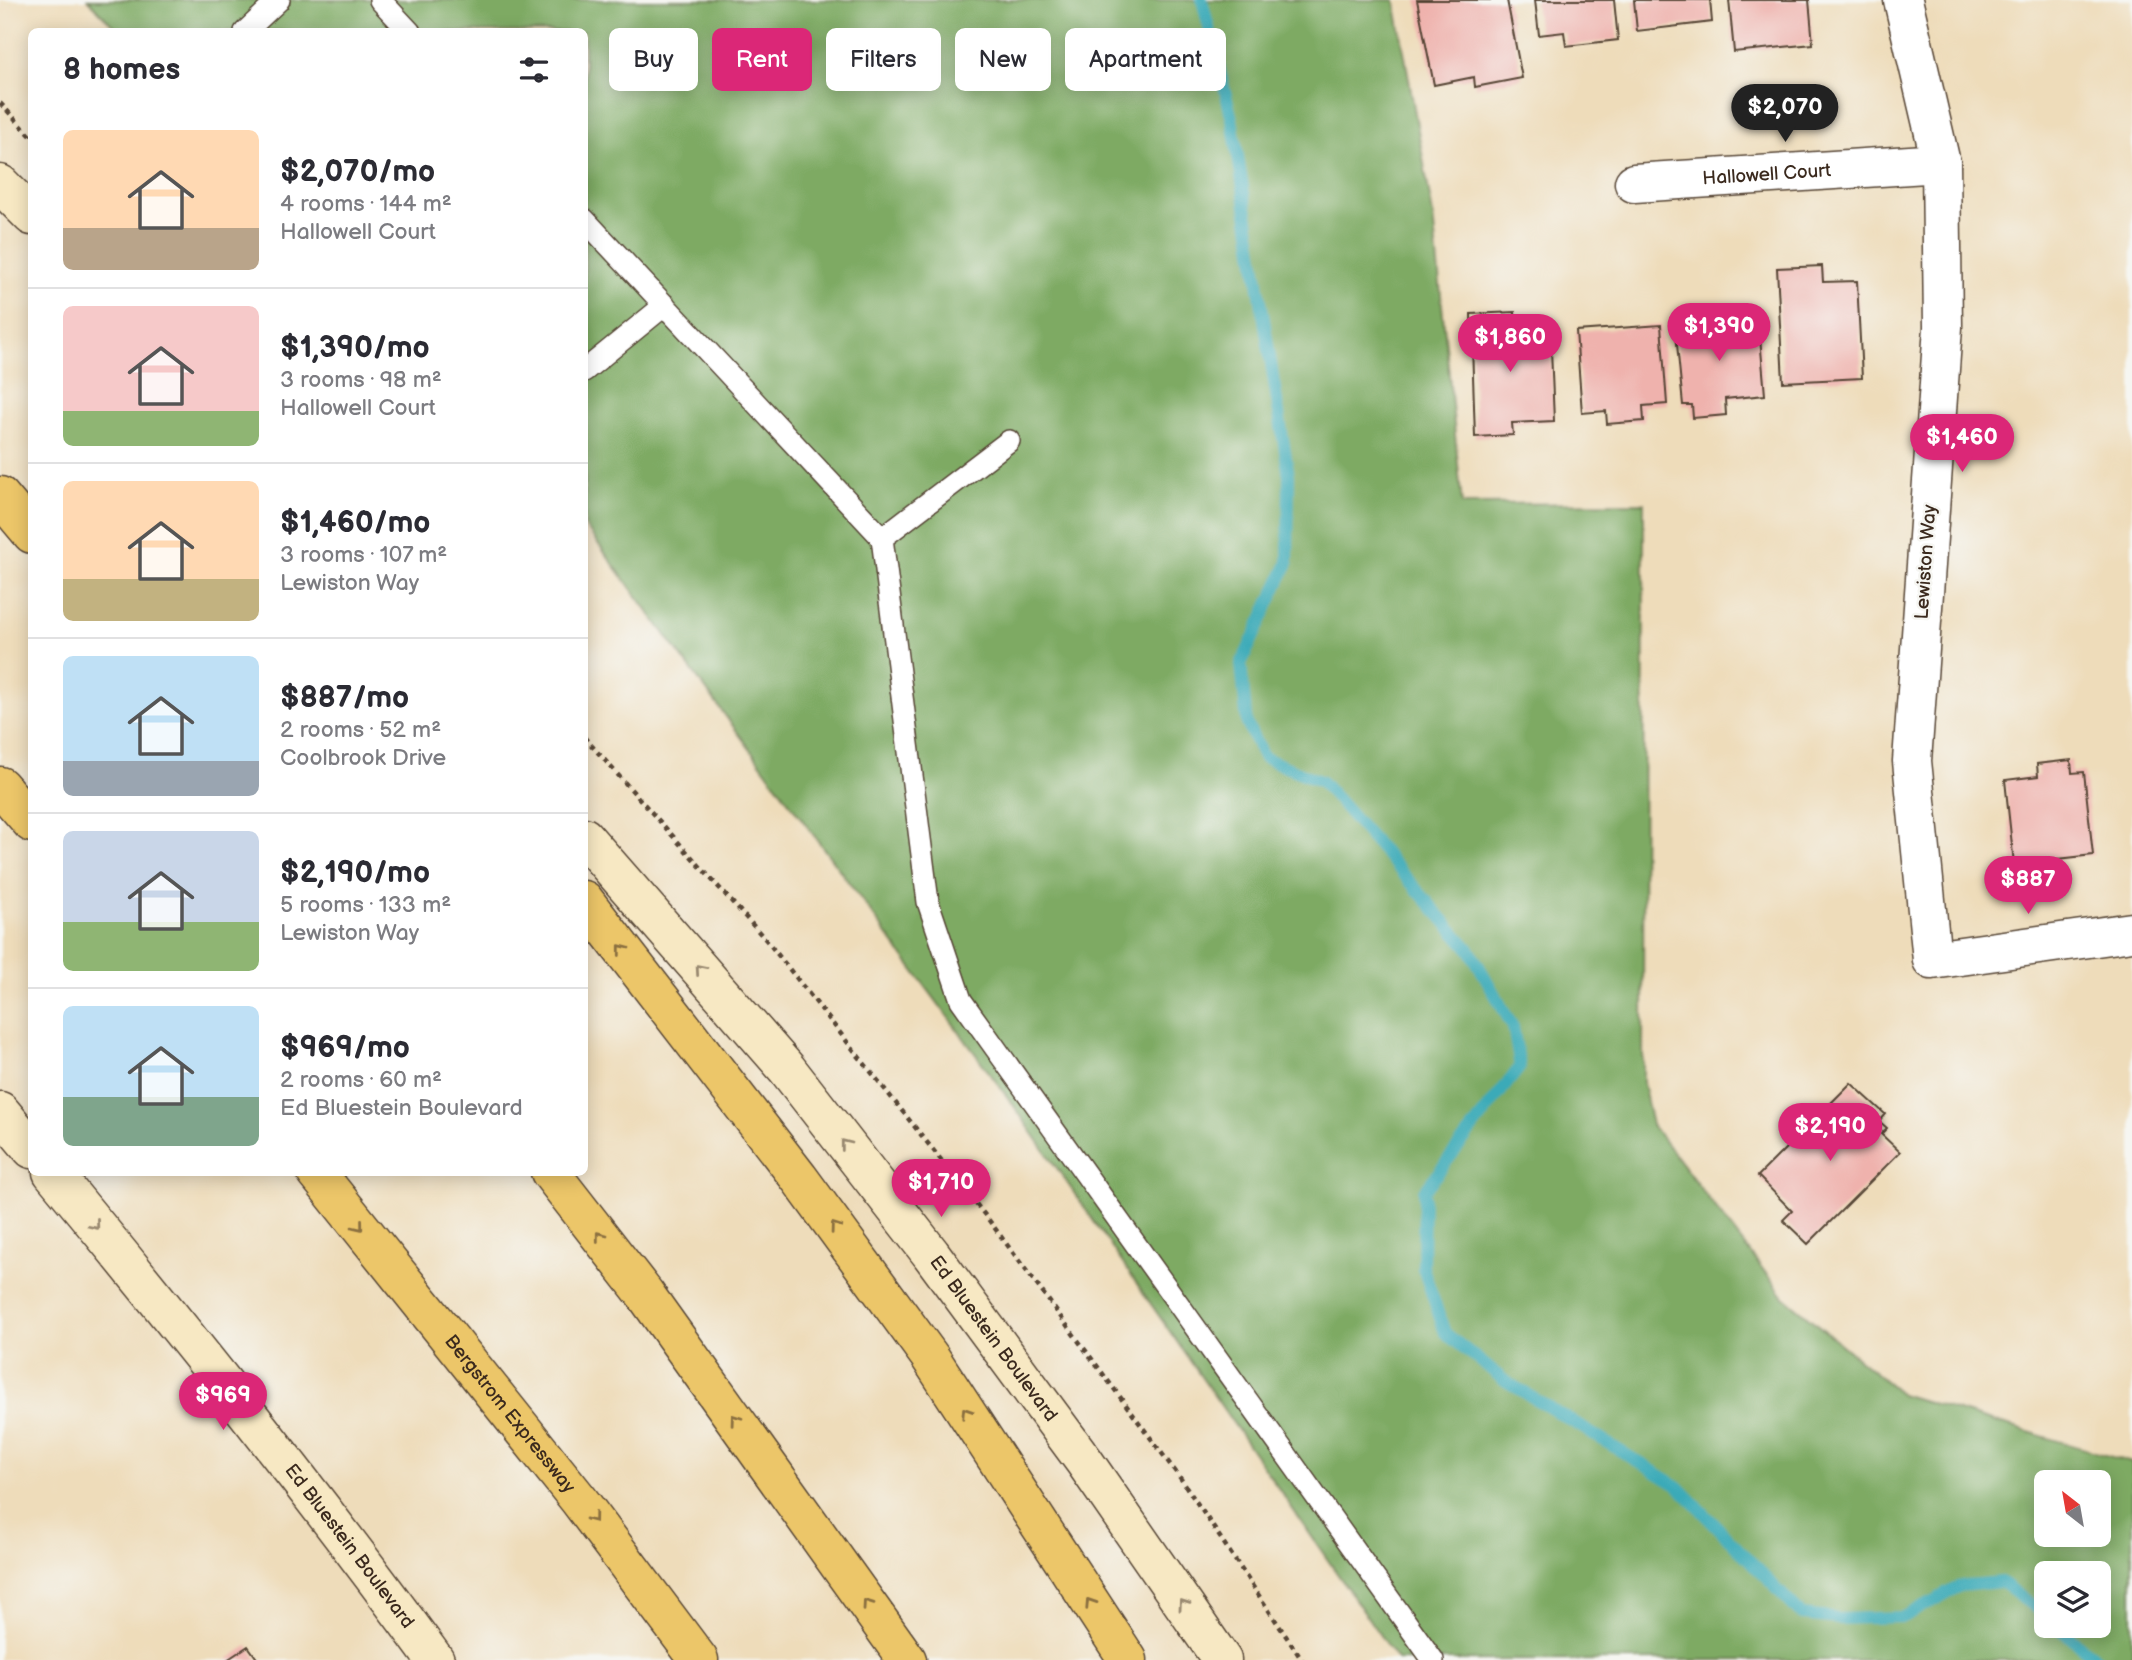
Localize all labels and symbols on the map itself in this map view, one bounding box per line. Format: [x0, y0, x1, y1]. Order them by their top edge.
pin: $2,070 [1728, 85, 1842, 144]
street label: Hallowell Court [1702, 159, 1832, 190]
pin: $1,390 [1662, 304, 1776, 363]
pin: $1,860 [1453, 314, 1567, 374]
pin: $1,460 [1905, 414, 2019, 474]
street label: Lewiston Way [1911, 503, 1942, 620]
pin: $887 [1987, 856, 2069, 916]
one-way arrow [618, 944, 631, 956]
one-way arrow [696, 965, 708, 978]
pin: $2,190 [1773, 1104, 1887, 1163]
one-way arrow [841, 1140, 854, 1152]
pin: $1,710 [884, 1160, 998, 1219]
one-way arrow [87, 1217, 99, 1230]
one-way arrow [351, 1217, 363, 1230]
one-way arrow [830, 1222, 843, 1235]
one-way arrow [595, 1231, 608, 1244]
street label: Ed Bluestein Boulevard [925, 1251, 1062, 1426]
street label: Bergstrom Expressway [440, 1330, 580, 1498]
pin: $969 [182, 1372, 264, 1432]
one-way arrow [961, 1407, 974, 1420]
one-way arrow [731, 1414, 743, 1427]
street label: Ed Bluestein Boulevard [280, 1459, 419, 1633]
north arrow [2034, 1470, 2110, 1547]
one-way arrow [585, 1510, 597, 1523]
one-way arrow [1086, 1598, 1099, 1611]
one-way arrow [863, 1599, 875, 1612]
one-way arrow [1179, 1599, 1191, 1612]

